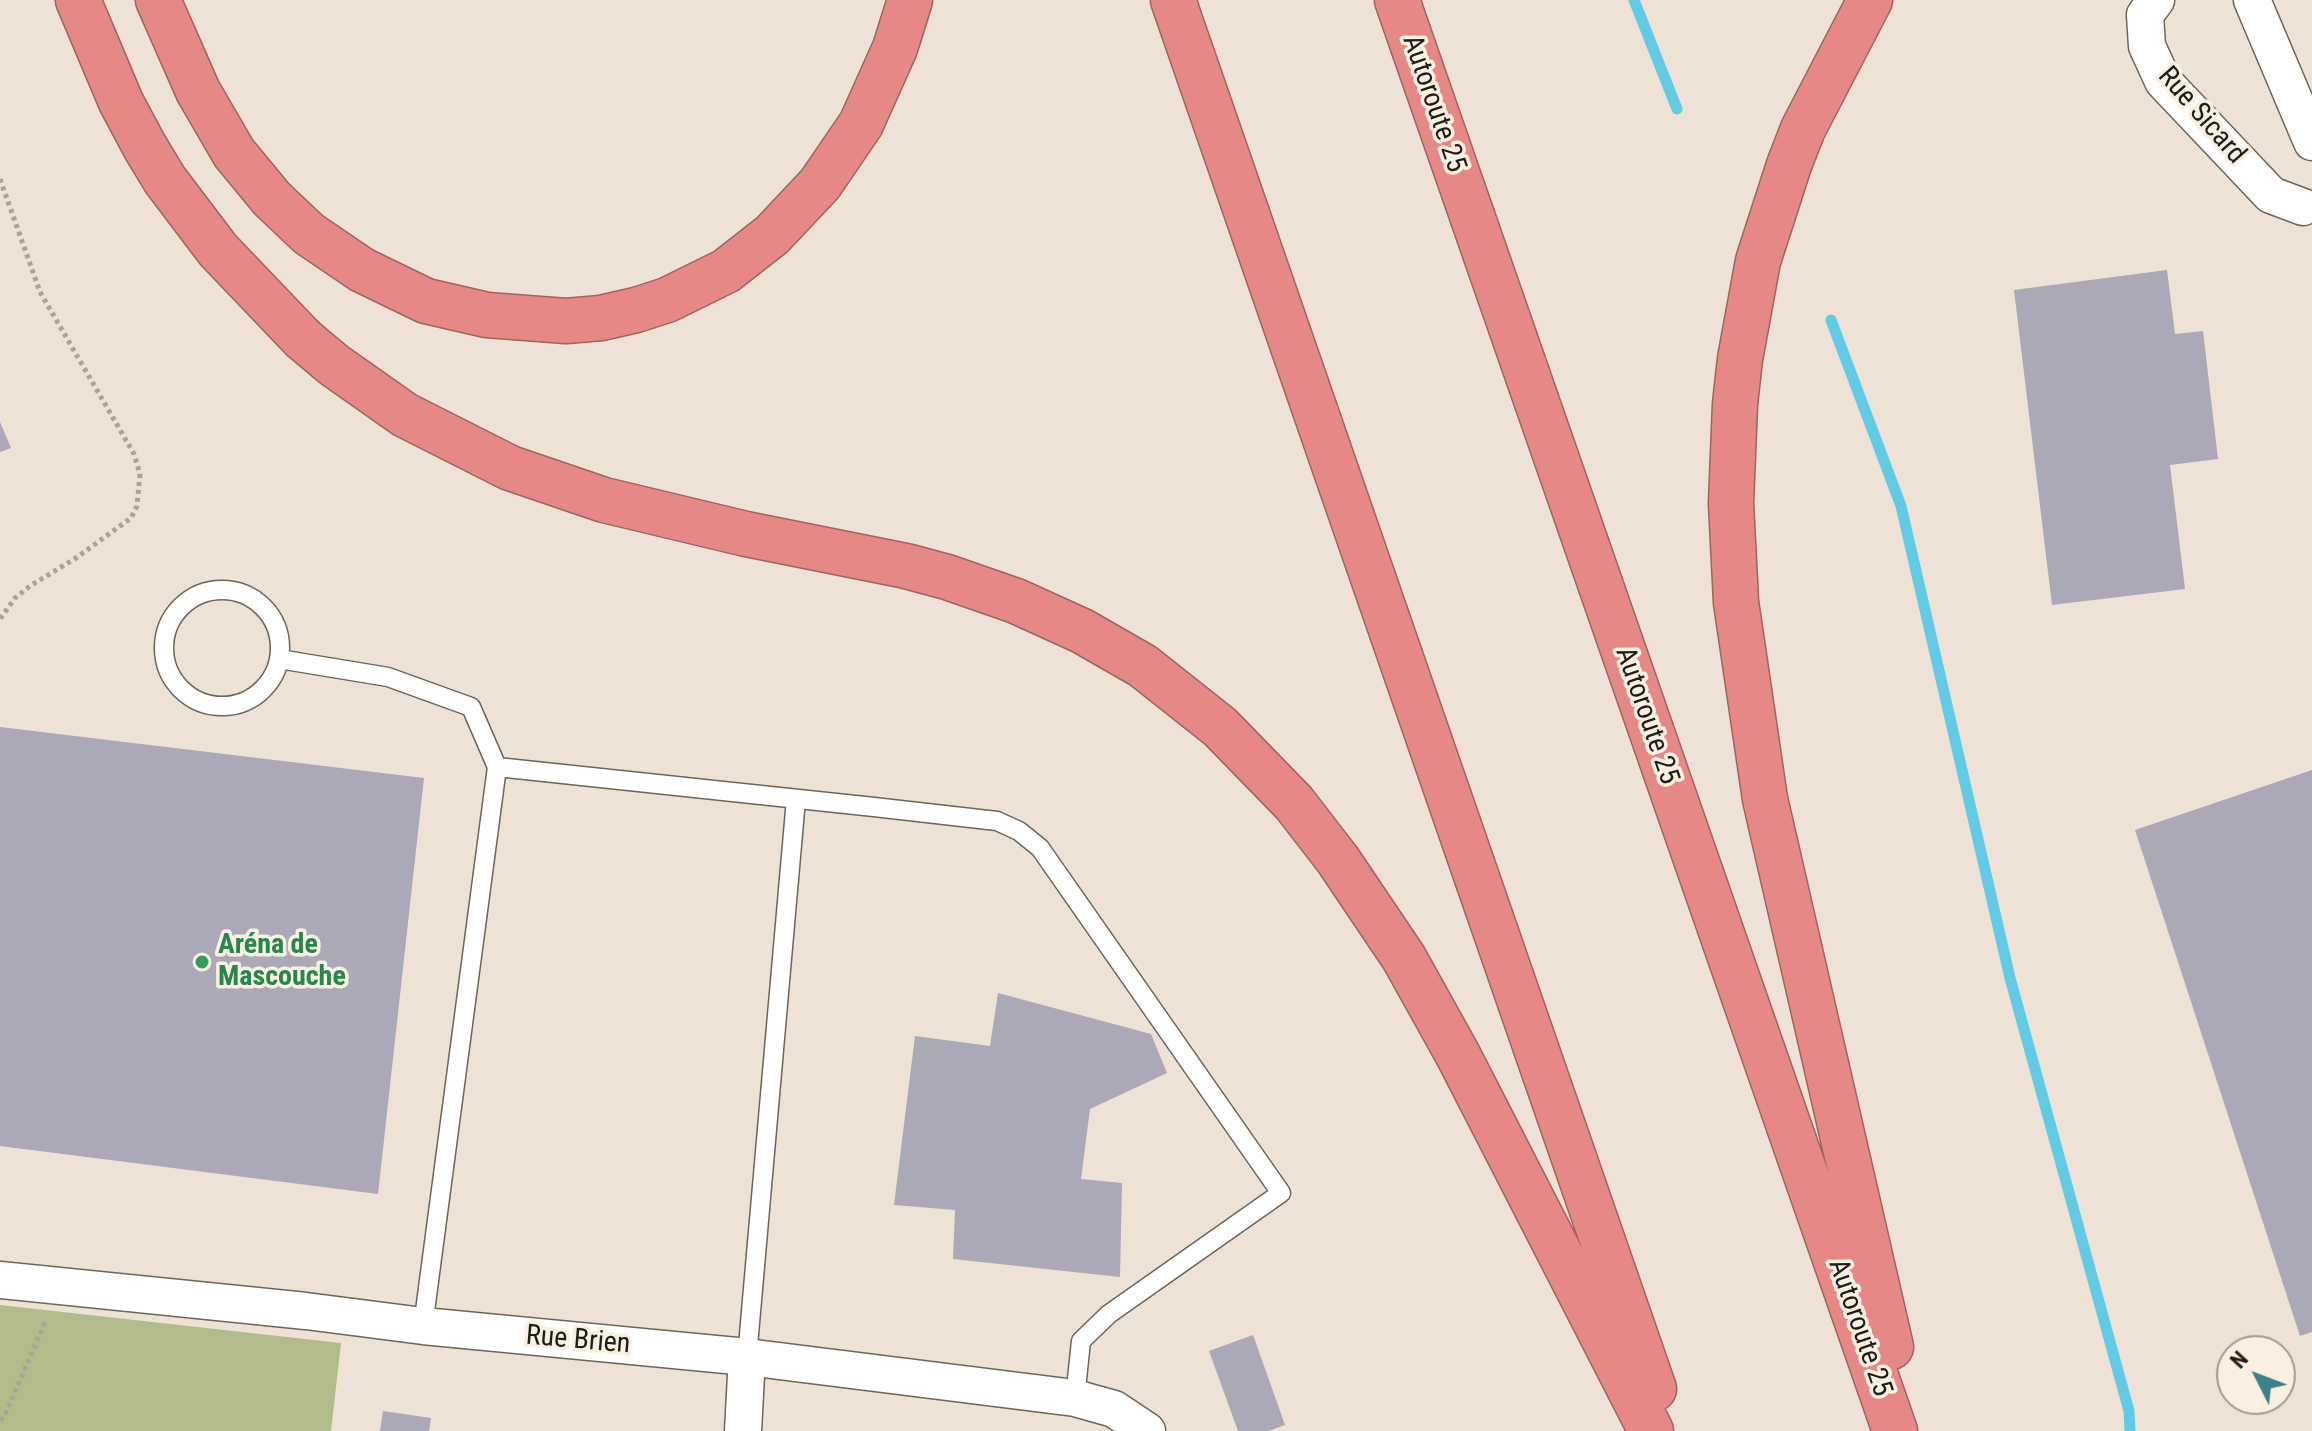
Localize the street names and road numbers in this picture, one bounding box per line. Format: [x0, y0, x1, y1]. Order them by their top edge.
street label: Autoroute 25 [1394, 31, 1472, 177]
street label: Rue Sicard [2150, 61, 2252, 171]
street label: Autoroute 25 [1607, 643, 1685, 789]
street label: Autoroute 25 [1820, 1255, 1898, 1401]
street label: Rue Brien [524, 1320, 632, 1362]

